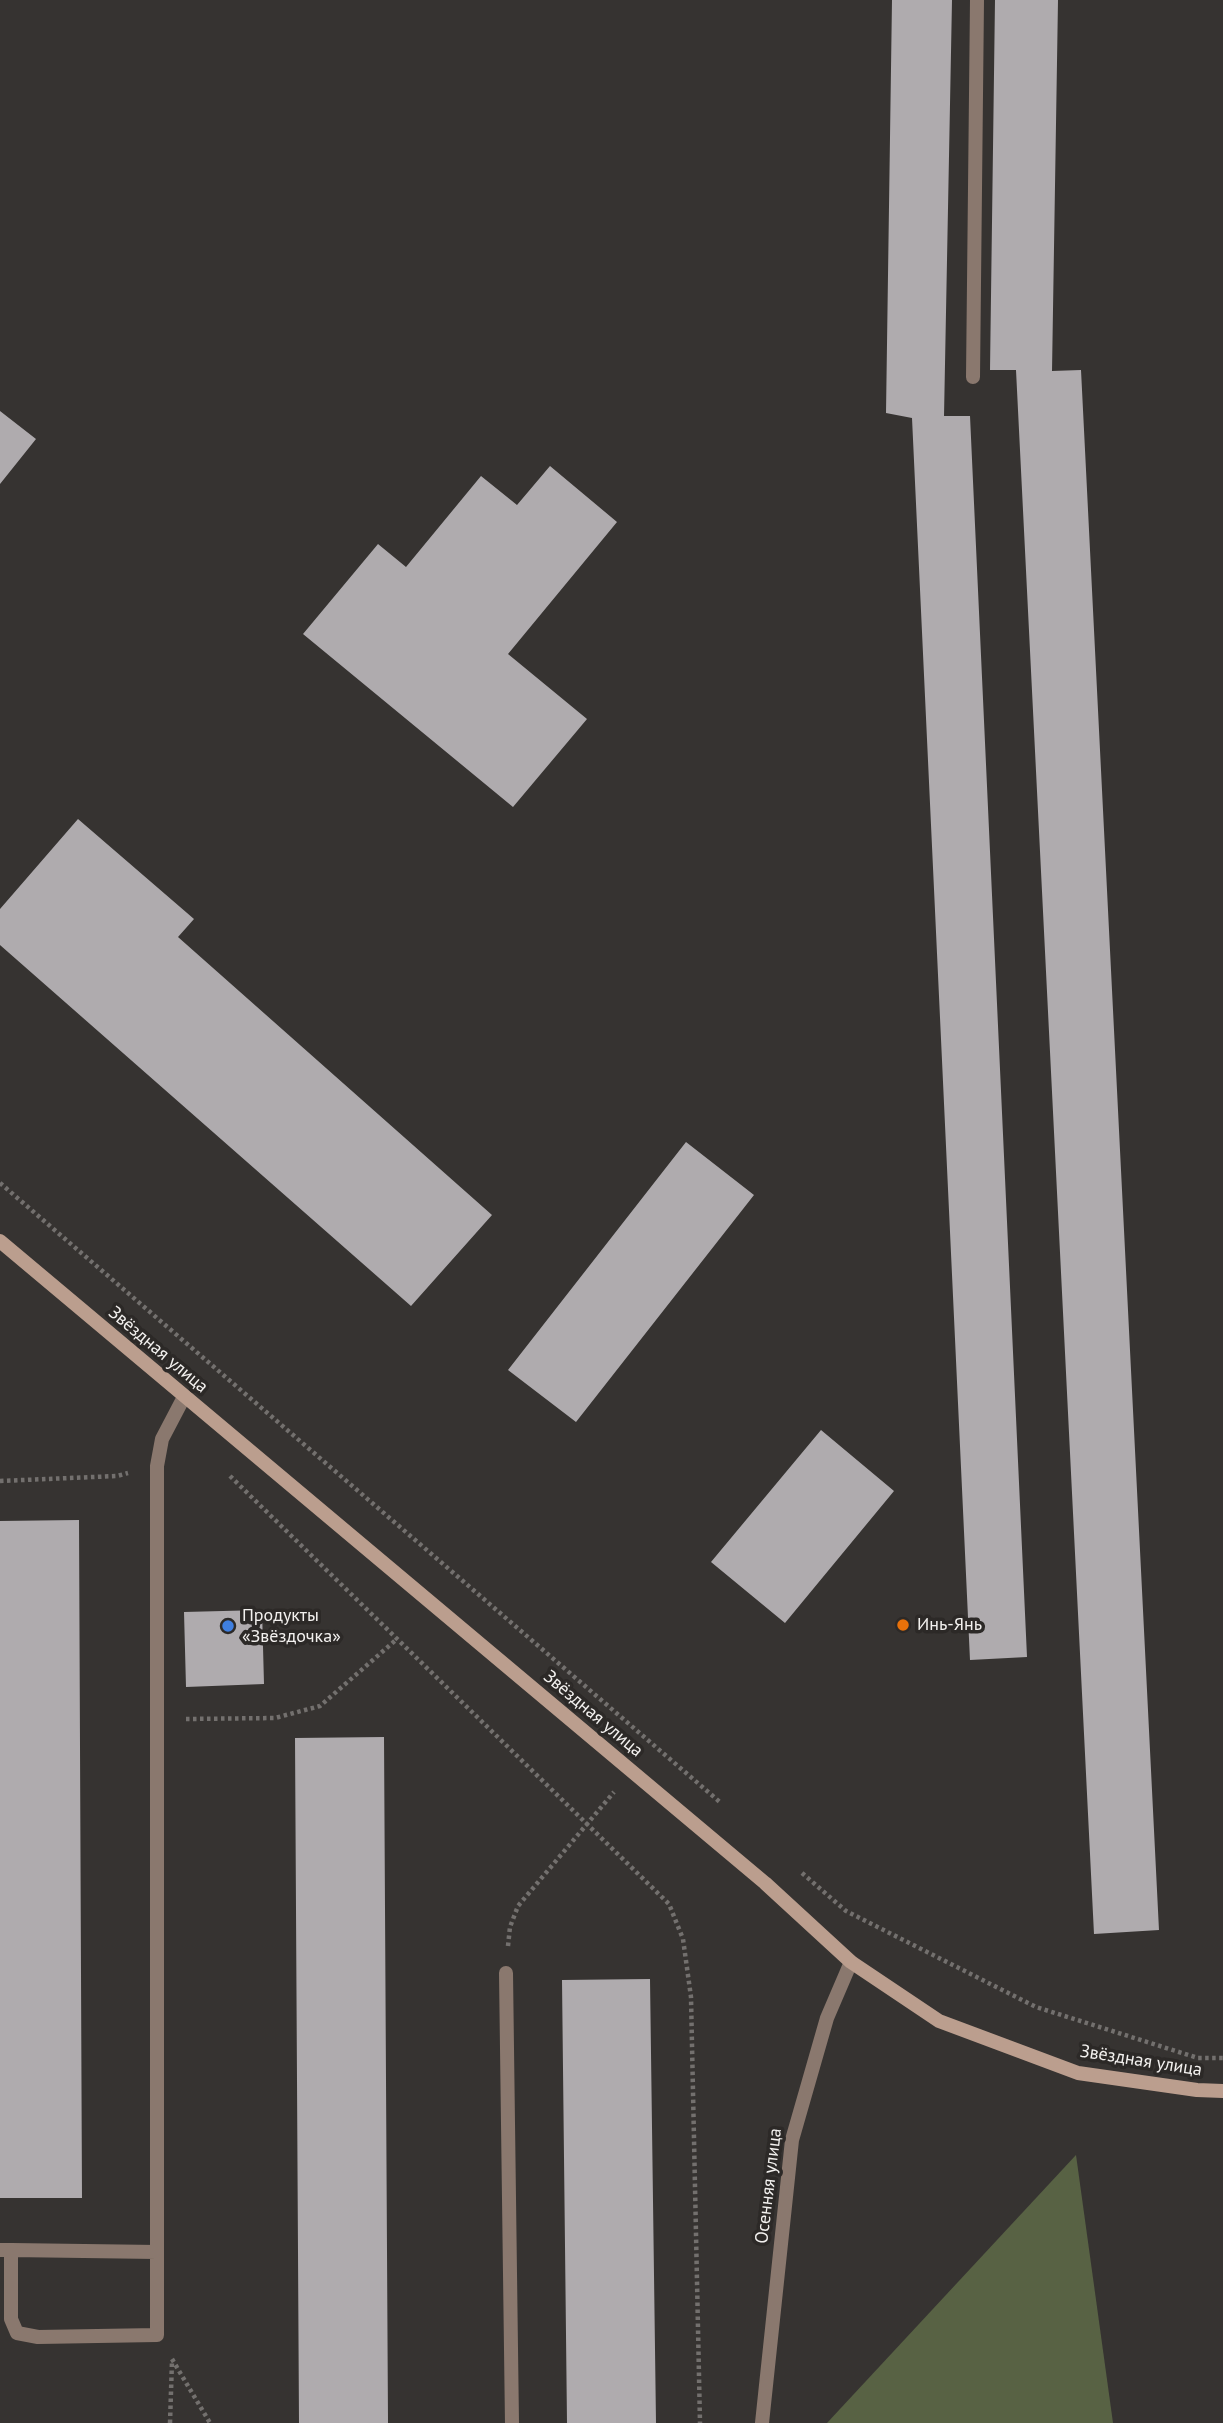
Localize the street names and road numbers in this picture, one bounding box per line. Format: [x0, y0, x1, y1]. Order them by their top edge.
street label: Звёздная улица [104, 1302, 212, 1398]
street label: Звёздная улица [539, 1666, 647, 1762]
street label: Звёздная улица [1078, 2041, 1204, 2081]
street label: Осенняя улица [751, 2127, 787, 2245]

